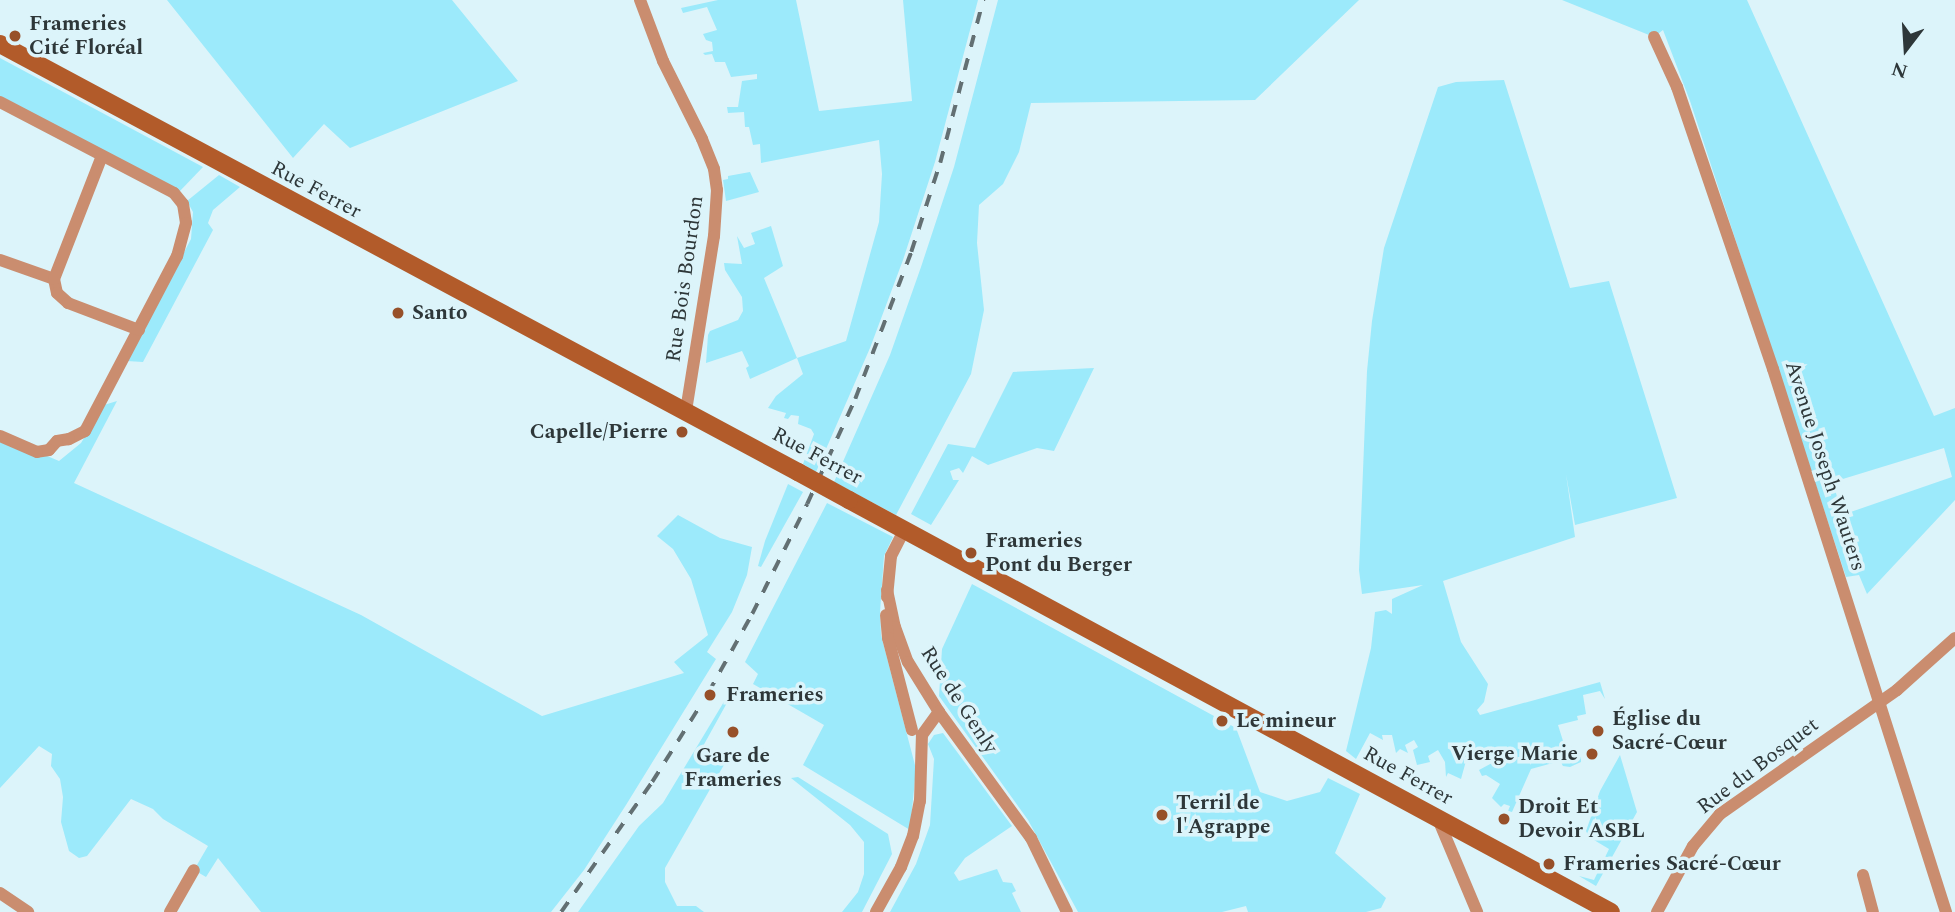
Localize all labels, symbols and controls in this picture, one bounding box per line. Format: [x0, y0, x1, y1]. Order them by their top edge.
place label: Frameries Cité Floréal [29, 11, 143, 61]
north arrow [1871, 14, 1941, 84]
marker: Frameries Cité Floréal [7, 28, 23, 44]
text: N [1888, 53, 1911, 86]
street label: Rue Ferrer [267, 156, 365, 224]
street label: Rue Bois Bourdon [661, 194, 709, 364]
place label: Santo [412, 300, 467, 326]
marker: Santo [390, 305, 406, 321]
street label: Avenue Joseph Wauters [1779, 358, 1871, 574]
place label: Capelle/Pierre [530, 419, 668, 445]
street label: Rue Ferrer [768, 422, 866, 490]
marker: Capelle/Pierre [674, 424, 690, 440]
place label: Frameries Pont du Berger [985, 528, 1132, 578]
marker: Frameries Pont du Berger [963, 545, 979, 561]
street label: Rue de Genly [915, 642, 1003, 758]
place label: Frameries [726, 682, 824, 708]
marker: Frameries [700, 685, 720, 705]
place label: Église du Sacré-Cœur [1612, 706, 1727, 756]
place label: Le mineur [1236, 708, 1336, 734]
street label: Rue du Bosquet [1692, 712, 1824, 820]
marker: Le mineur [1214, 713, 1230, 729]
marker: Église du Sacré-Cœur [1590, 723, 1606, 739]
marker: Gare de Frameries [725, 724, 741, 740]
street label: Rue Ferrer [1359, 741, 1457, 811]
place label: Vierge Marie [1451, 741, 1578, 767]
place label: Gare de Frameries [684, 743, 782, 793]
marker: Vierge Marie [1584, 746, 1600, 762]
place label: Terril de l'Agrappe [1176, 790, 1270, 840]
place label: Droit Et Devoir ASBL [1518, 794, 1645, 844]
marker: Terril de l'Agrappe [1154, 807, 1170, 823]
marker: Droit Et Devoir ASBL [1496, 811, 1512, 827]
place label: Frameries Sacré-Cœur [1563, 851, 1781, 877]
marker: Frameries Sacré-Cœur [1541, 856, 1557, 872]

